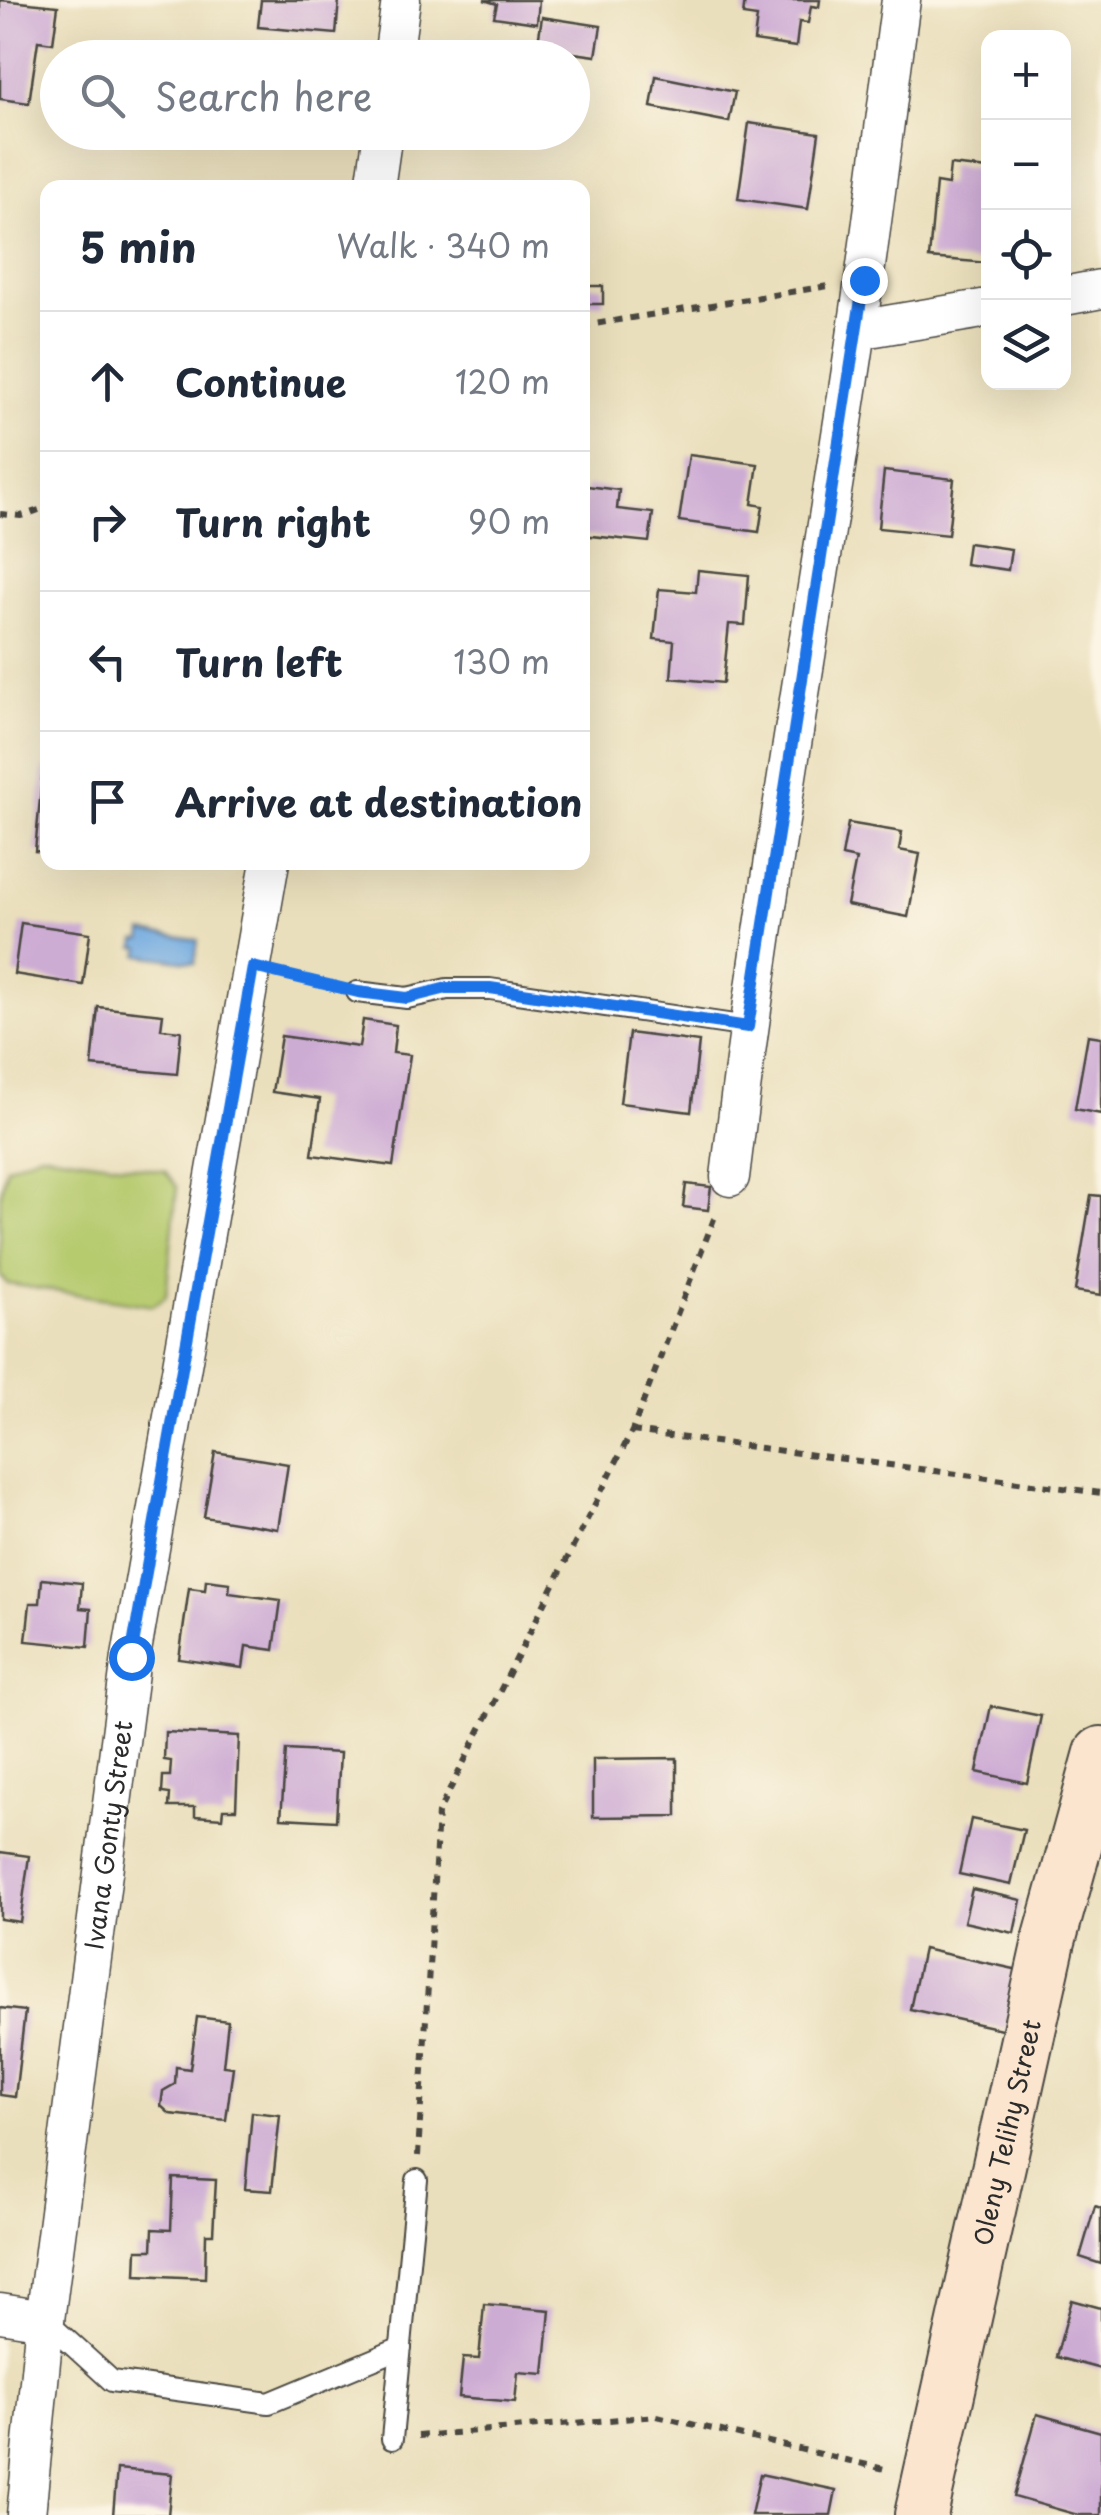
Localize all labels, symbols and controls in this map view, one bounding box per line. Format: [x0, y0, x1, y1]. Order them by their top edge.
map controls [981, 30, 1071, 390]
button: + [981, 30, 1071, 120]
search box [40, 40, 590, 150]
text: Search here [155, 67, 372, 124]
icon: search [75, 68, 130, 123]
button: − [981, 120, 1071, 210]
button: locate [981, 210, 1071, 300]
text: 5 min [80, 214, 197, 277]
text: Walk · 340 m [337, 221, 550, 269]
route end [842, 258, 888, 304]
button: layers [981, 300, 1071, 390]
text: Continue [175, 353, 346, 410]
icon: ahead [80, 354, 135, 409]
text: 120 m [455, 357, 550, 405]
text: Turn right [175, 493, 371, 550]
icon: right [80, 494, 135, 549]
text: 90 m [468, 497, 550, 545]
text: Turn left [175, 633, 343, 690]
icon: left [80, 634, 135, 689]
text: 130 m [453, 637, 550, 685]
text: Arrive at destination [175, 773, 583, 830]
icon: arrive [80, 774, 135, 829]
route start [109, 1635, 155, 1681]
street label: Ivana Gonty Street [74, 1718, 142, 1952]
street label: Oleny Telihy Street [963, 2016, 1050, 2249]

